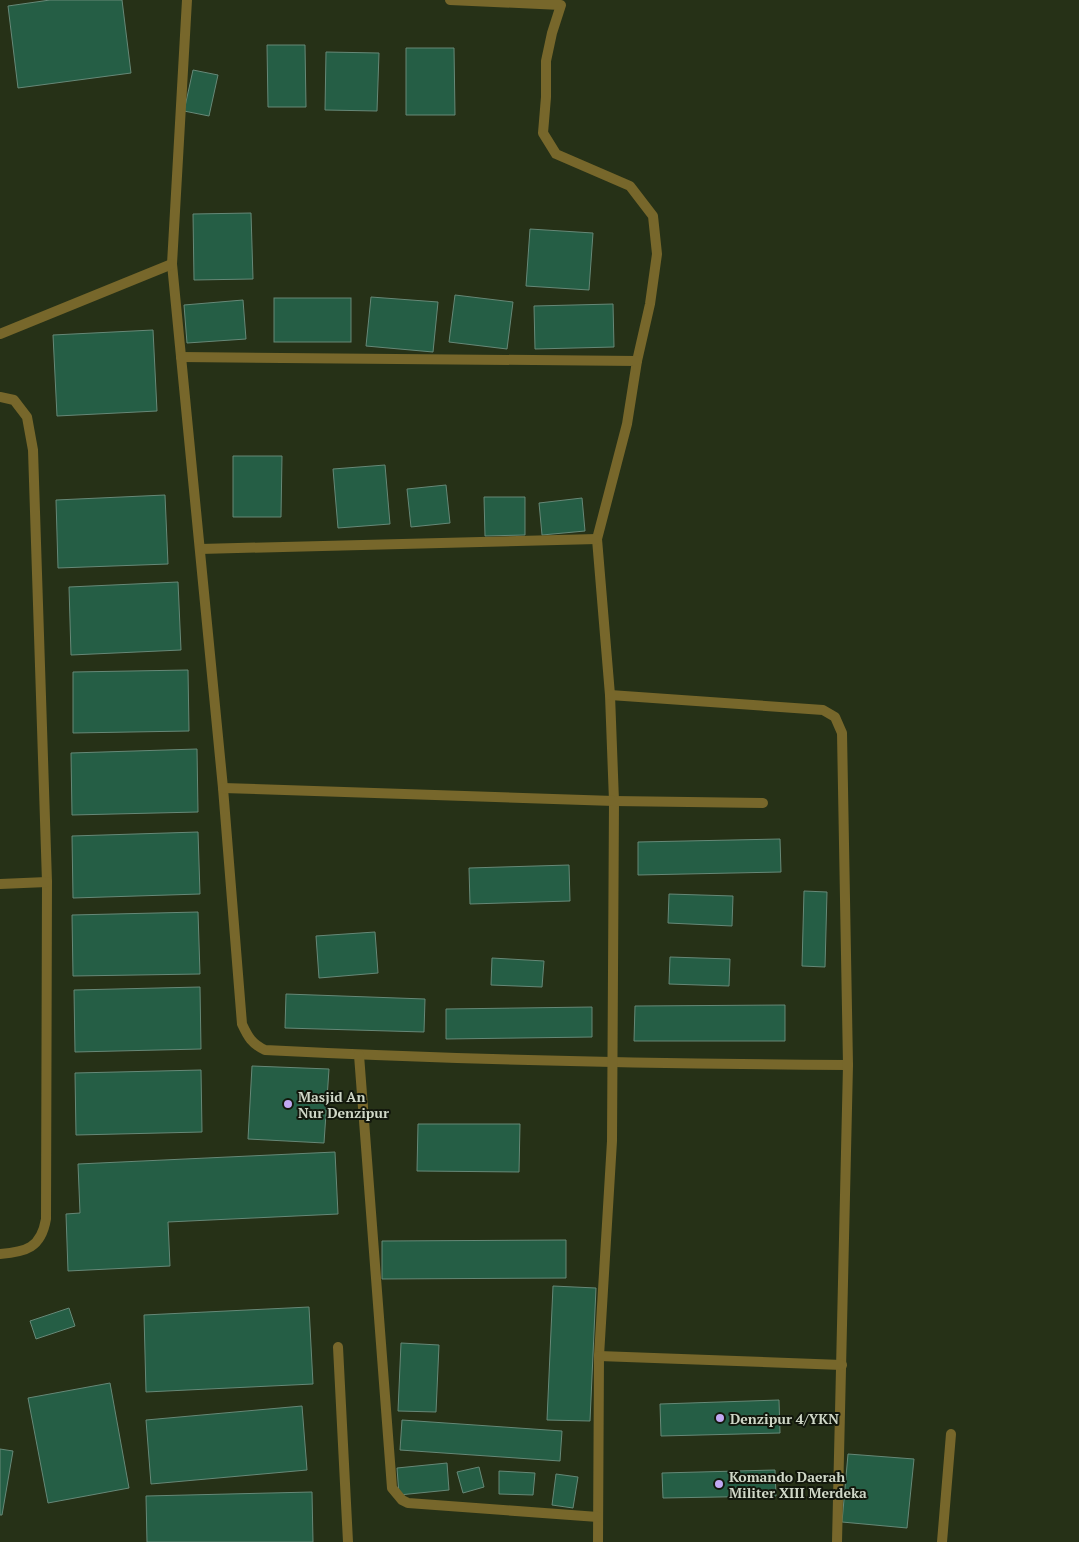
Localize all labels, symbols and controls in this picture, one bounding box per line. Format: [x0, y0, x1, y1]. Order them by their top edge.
place label: Masjid An Nur Denzipur [298, 1087, 389, 1122]
marker: Masjid An Nur Denzipur [282, 1098, 294, 1110]
place label: Denzipur 4/YKN [730, 1409, 839, 1428]
marker: Denzipur 4/YKN [714, 1412, 726, 1424]
place label: Komando Daerah Militer XIII Merdeka [729, 1467, 867, 1502]
marker: Komando Daerah Militer XIII Merdeka [713, 1478, 725, 1490]

